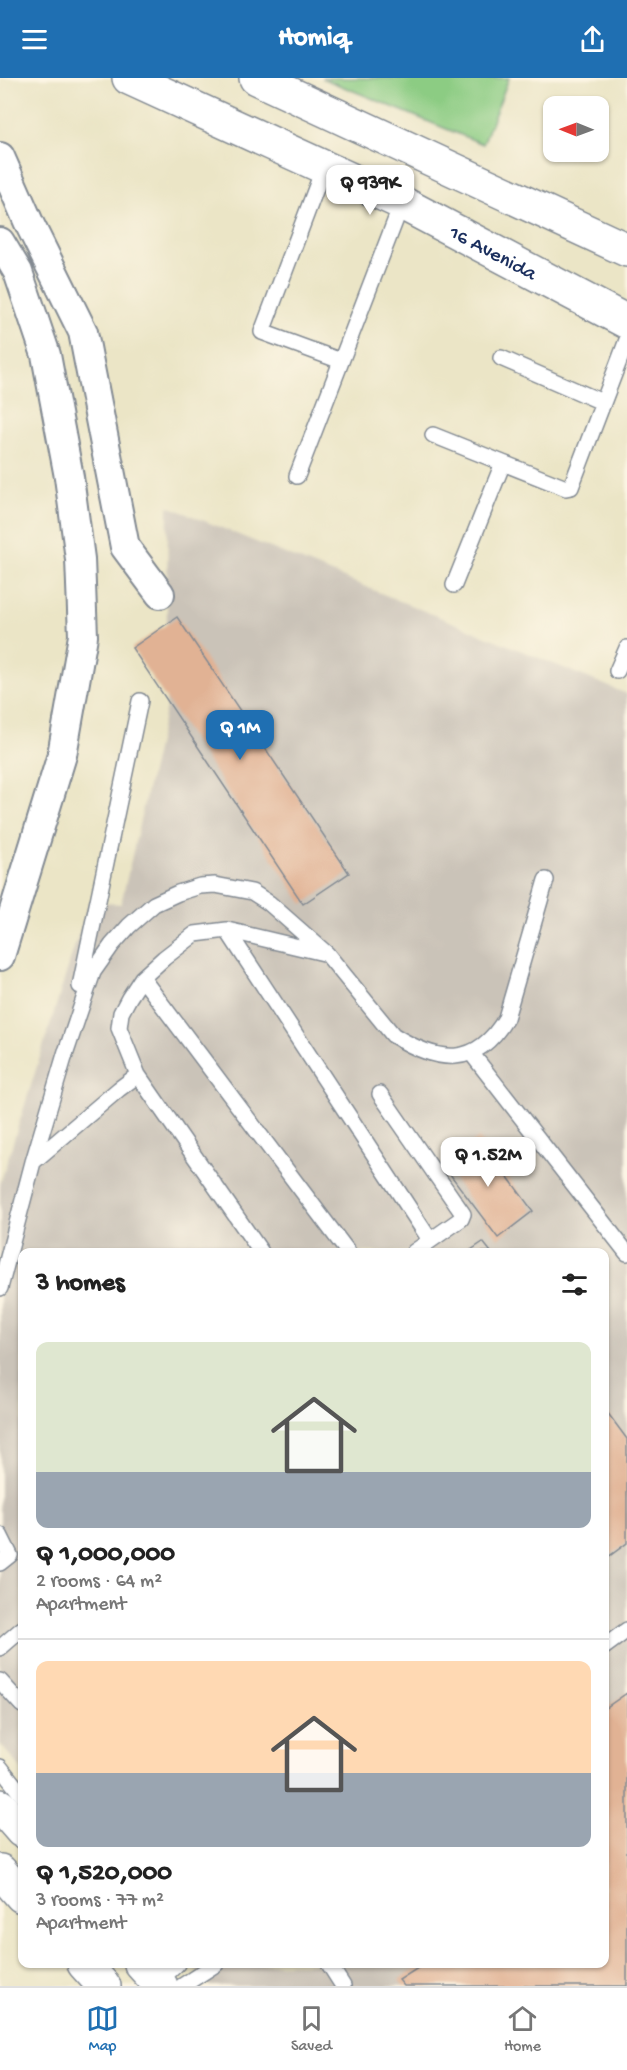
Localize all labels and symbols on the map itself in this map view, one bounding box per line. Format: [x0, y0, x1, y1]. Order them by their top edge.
north arrow [543, 96, 609, 162]
pin: Q 939K [321, 165, 419, 216]
street label: 16 Avenida [443, 221, 541, 289]
pin: Q 1M [204, 710, 276, 761]
pin: Q 1.52M [433, 1137, 543, 1188]

